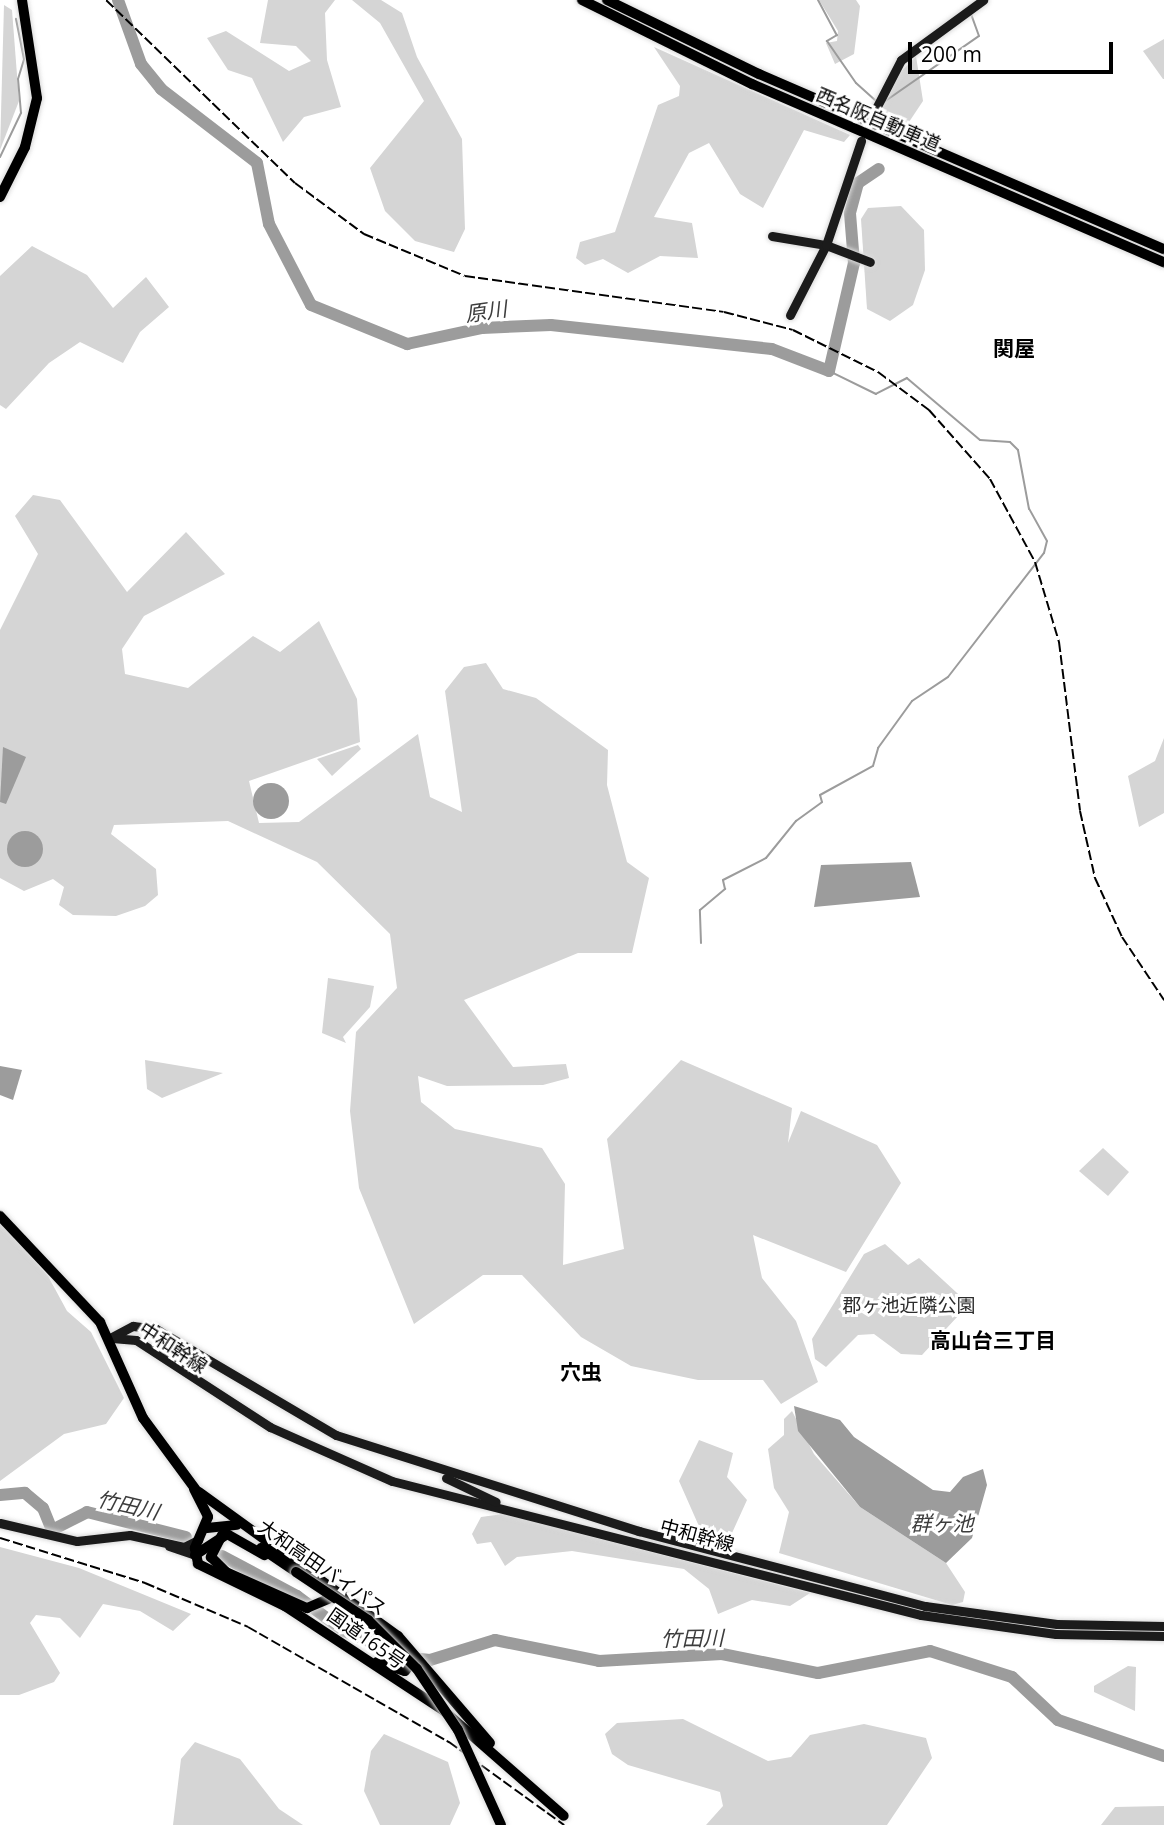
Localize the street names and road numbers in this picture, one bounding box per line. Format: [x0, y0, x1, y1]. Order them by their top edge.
street label: 西名阪自動車道 [812, 84, 944, 156]
street label: 中和幹線 [135, 1318, 211, 1378]
street label: 大和高田バイパス [253, 1515, 391, 1621]
street label: 中和幹線 [657, 1515, 737, 1557]
street label: 国道165号 [323, 1604, 409, 1674]

